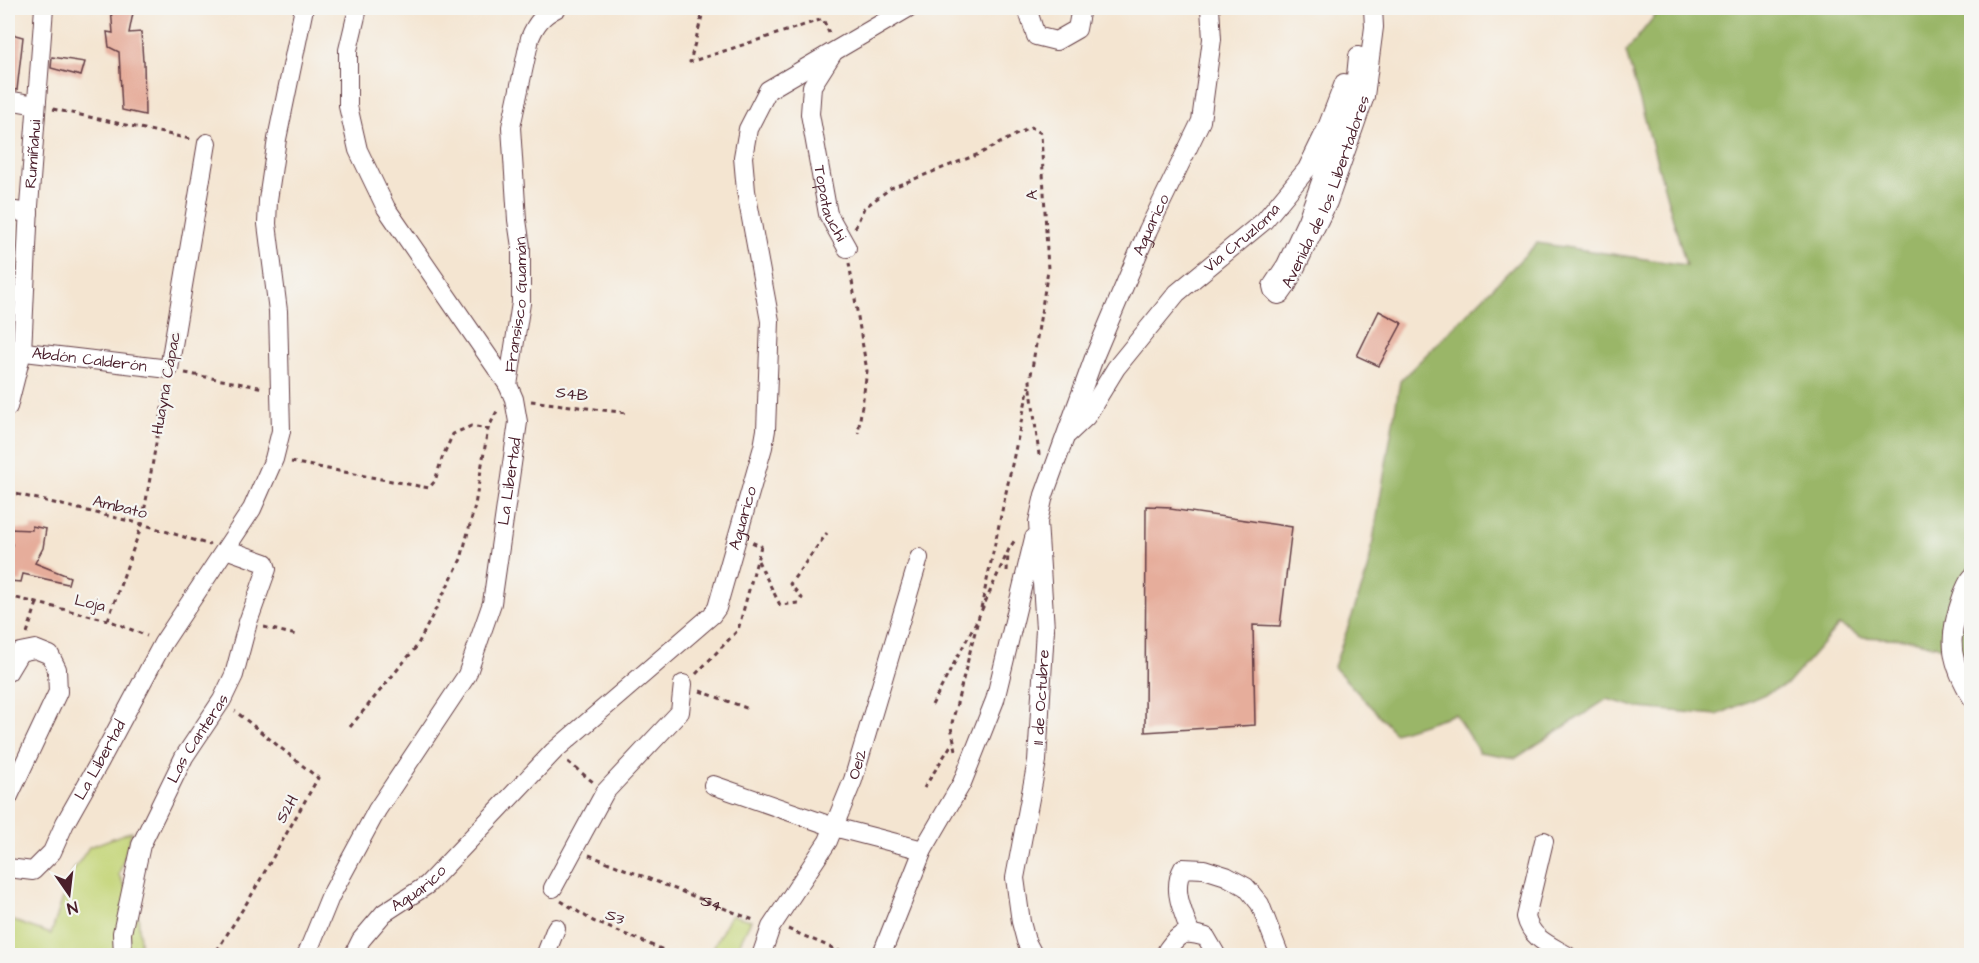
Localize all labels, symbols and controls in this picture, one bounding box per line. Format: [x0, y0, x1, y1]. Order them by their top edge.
street label: Avenida de los Libertadores [1276, 92, 1375, 292]
street label: Rumiñahui [19, 118, 47, 189]
street label: Topatauchi [808, 163, 852, 246]
street label: A [1021, 189, 1043, 201]
street label: Aguarico [1127, 191, 1175, 259]
street label: Via Cruzloma [1199, 199, 1285, 278]
street label: Fransisco Guamán [499, 236, 532, 374]
street label: Huayna Cápac [146, 330, 187, 436]
street label: Abdón Calderón [31, 342, 148, 377]
street label: S4B [555, 381, 590, 407]
street label: La Libertad [492, 436, 527, 527]
street label: Aguarico [723, 484, 762, 552]
street label: Ambato [91, 490, 149, 524]
street label: Loja [72, 589, 108, 617]
street label: 11 de Octubre [1027, 648, 1055, 746]
street label: Las Canteras [162, 691, 234, 787]
street label: La Libertad [69, 716, 131, 804]
street label: Oe12 [843, 747, 873, 782]
street label: S2H [270, 791, 304, 827]
street label: Aguarico [386, 860, 451, 917]
north arrow [39, 864, 99, 924]
street label: S4 [698, 889, 726, 918]
text: N [65, 896, 80, 919]
street label: S3 [602, 903, 628, 931]

